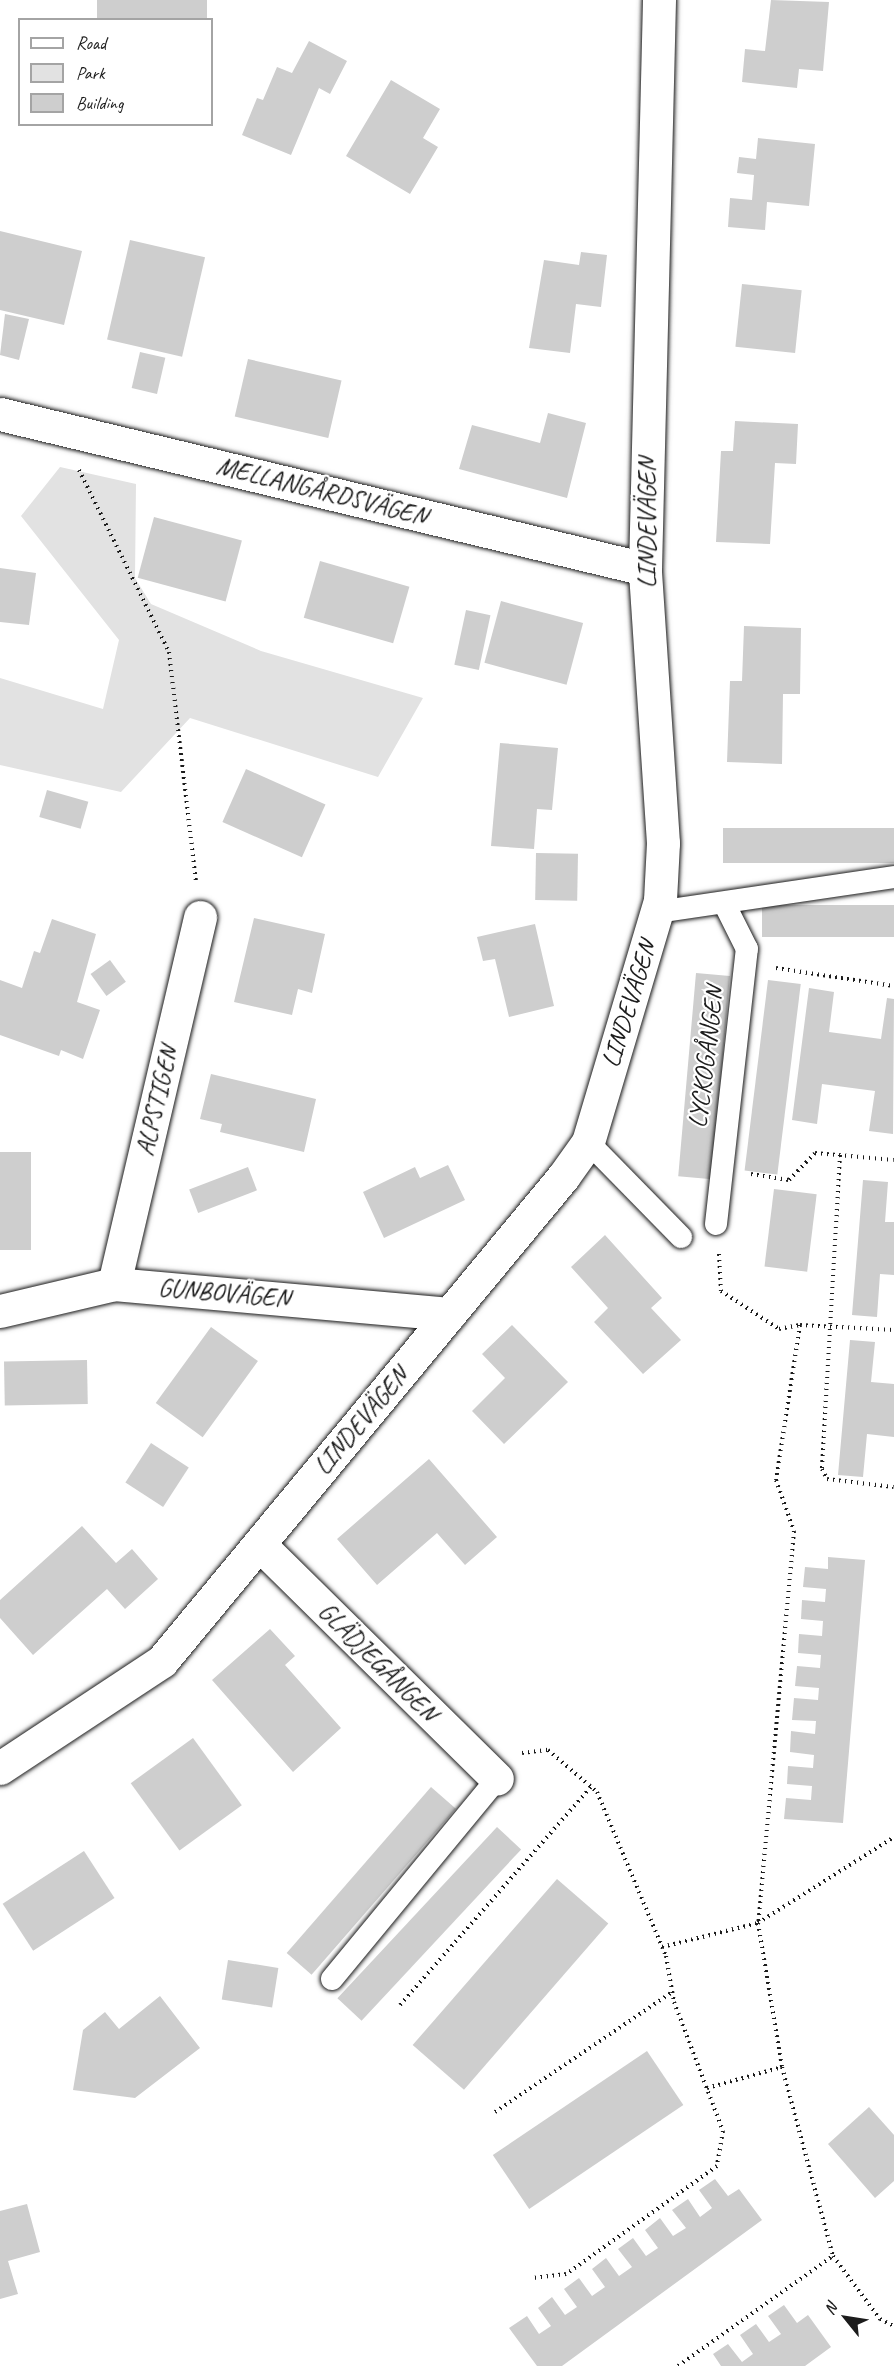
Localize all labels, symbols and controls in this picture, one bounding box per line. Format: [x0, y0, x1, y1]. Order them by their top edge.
legend [18, 18, 213, 126]
text: Road [76, 32, 106, 54]
text: Park [76, 62, 105, 84]
text: Building [76, 92, 123, 114]
street label: MELLANGÅRDSVÄGEN [214, 450, 430, 532]
street label: LINDEVÄGEN [631, 458, 663, 588]
street label: LINDEVÄGEN [595, 937, 663, 1071]
street label: LYCKOGÅNGEN [682, 984, 730, 1130]
street label: ALPSTIGEN [129, 1043, 185, 1159]
street label: GUNBOVÄGEN [157, 1272, 291, 1314]
street label: LINDEVÄGEN [307, 1361, 415, 1481]
street label: GLÄDJEGÅNGEN [312, 1596, 444, 1728]
north arrow [816, 2288, 876, 2348]
text: N [819, 2300, 842, 2318]

